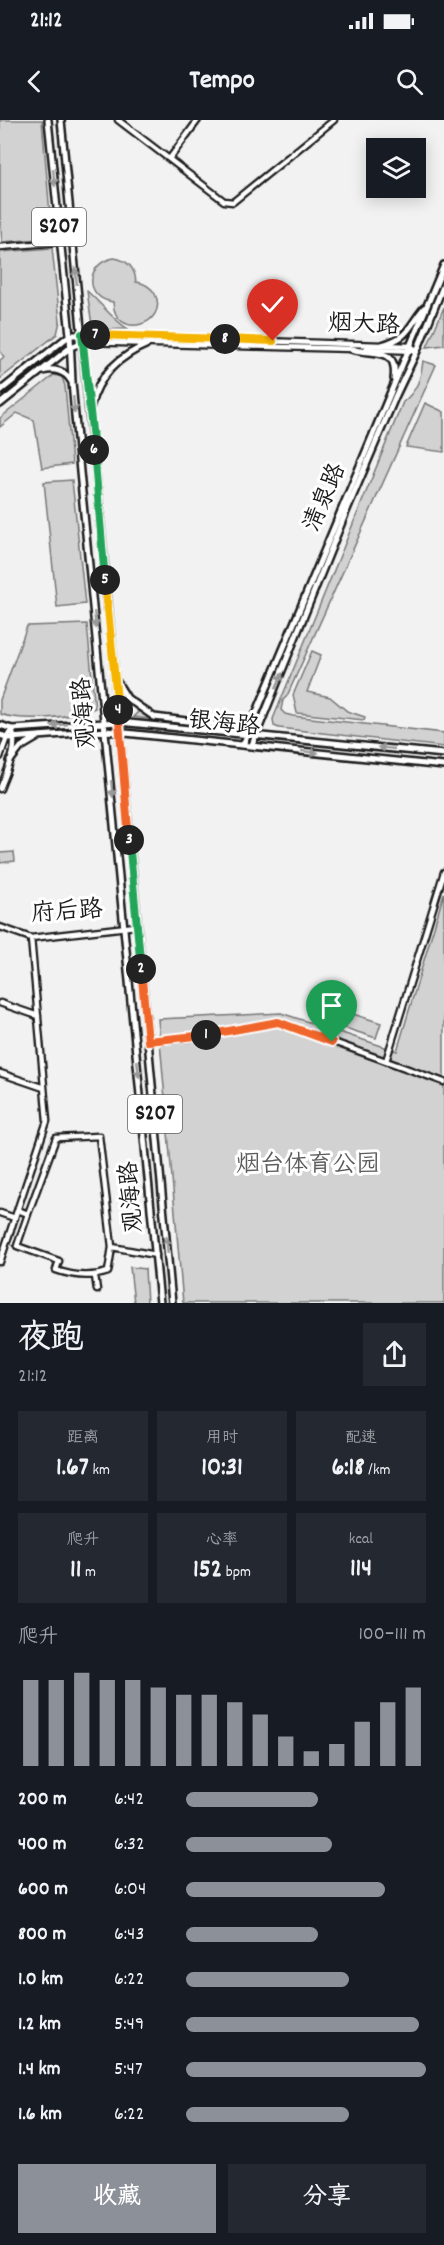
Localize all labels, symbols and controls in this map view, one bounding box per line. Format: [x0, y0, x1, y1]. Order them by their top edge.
text: 21:12 [30, 6, 63, 37]
text: Tempo [189, 62, 255, 101]
icon: back [18, 65, 51, 98]
icon: search [393, 65, 426, 98]
map controls [366, 138, 426, 198]
button: layers [366, 138, 426, 198]
one-way arrow [49, 169, 59, 188]
road number: S207 [32, 208, 86, 246]
one-way arrow [71, 267, 81, 286]
pin [247, 279, 298, 341]
icon: check [256, 288, 289, 321]
street label: 烟大路 [327, 308, 401, 344]
pin: 7 [80, 320, 110, 350]
text: 7 [92, 323, 98, 346]
pin: 8 [210, 324, 240, 354]
text: 8 [222, 327, 228, 350]
one-way arrow [69, 396, 79, 415]
pin: 6 [79, 435, 109, 465]
text: 6 [90, 438, 98, 461]
street label: 清泉路 [296, 458, 356, 538]
pin: 5 [90, 565, 120, 595]
text: 5 [101, 568, 109, 591]
one-way arrow [90, 611, 100, 630]
one-way arrow [275, 672, 284, 690]
street label: 观海路 [66, 676, 106, 750]
pin: 4 [103, 695, 133, 725]
text: 4 [115, 698, 121, 721]
street label: 银海路 [186, 704, 262, 746]
one-way arrow [49, 720, 68, 730]
one-way arrow [376, 743, 395, 753]
one-way arrow [301, 747, 320, 757]
one-way arrow [107, 780, 117, 799]
pin: 3 [114, 825, 144, 855]
text: 3 [125, 828, 133, 851]
street label: 府后路 [30, 894, 104, 932]
pin: 2 [126, 954, 156, 984]
text: 2 [138, 957, 145, 980]
pin [306, 980, 357, 1042]
icon: arrive [315, 989, 348, 1022]
pin: 1 [191, 1020, 221, 1050]
text: 1 [204, 1023, 208, 1046]
one-way arrow [133, 1060, 143, 1079]
road number: S207 [128, 1095, 182, 1133]
park label: 烟台体育公园 [236, 1149, 380, 1183]
street label: 观海路 [113, 1160, 153, 1234]
one-way arrow [162, 1235, 172, 1254]
text: 夜跑 [18, 1317, 84, 1364]
button: share [363, 1323, 426, 1386]
text: 21:12 [18, 1363, 48, 1391]
text: 距离 [67, 1427, 99, 1450]
text: 用时 [206, 1427, 238, 1450]
text: 配速 [345, 1427, 377, 1450]
text: 1.67 [56, 1450, 89, 1487]
text: 10:31 [201, 1450, 243, 1487]
text: 6:18 [332, 1450, 365, 1487]
text: km [89, 1459, 110, 1482]
text: /km [365, 1459, 390, 1482]
text: kcal [349, 1528, 373, 1551]
text: 爬升 [67, 1529, 99, 1552]
text: 心率 [206, 1529, 238, 1552]
text: 114 [350, 1551, 372, 1588]
text: 11 [70, 1552, 81, 1589]
text: 152 [193, 1552, 222, 1589]
text: m [81, 1561, 96, 1584]
text: bpm [222, 1561, 251, 1584]
text: 100–111 m [358, 1621, 426, 1649]
text: 爬升 [18, 1624, 58, 1652]
text: 200 m [18, 1786, 67, 1814]
text: 6:42 [114, 1786, 144, 1814]
text: 400 m [18, 1831, 66, 1859]
text: 6:32 [114, 1831, 145, 1859]
text: 600 m [18, 1876, 68, 1904]
text: 6:04 [114, 1876, 146, 1904]
text: 800 m [18, 1921, 66, 1949]
text: 6:43 [114, 1921, 144, 1949]
text: 1.0 km [18, 1966, 63, 1994]
text: 6:22 [114, 1966, 145, 1994]
text: 1.2 km [18, 2011, 61, 2039]
text: 5:49 [114, 2011, 144, 2039]
text: 1.4 km [18, 2056, 61, 2084]
text: 5:47 [114, 2056, 143, 2084]
text: 1.6 km [18, 2101, 62, 2129]
text: 6:22 [114, 2101, 145, 2129]
button: 收藏 [18, 2164, 216, 2233]
button: 分享 [228, 2164, 426, 2233]

